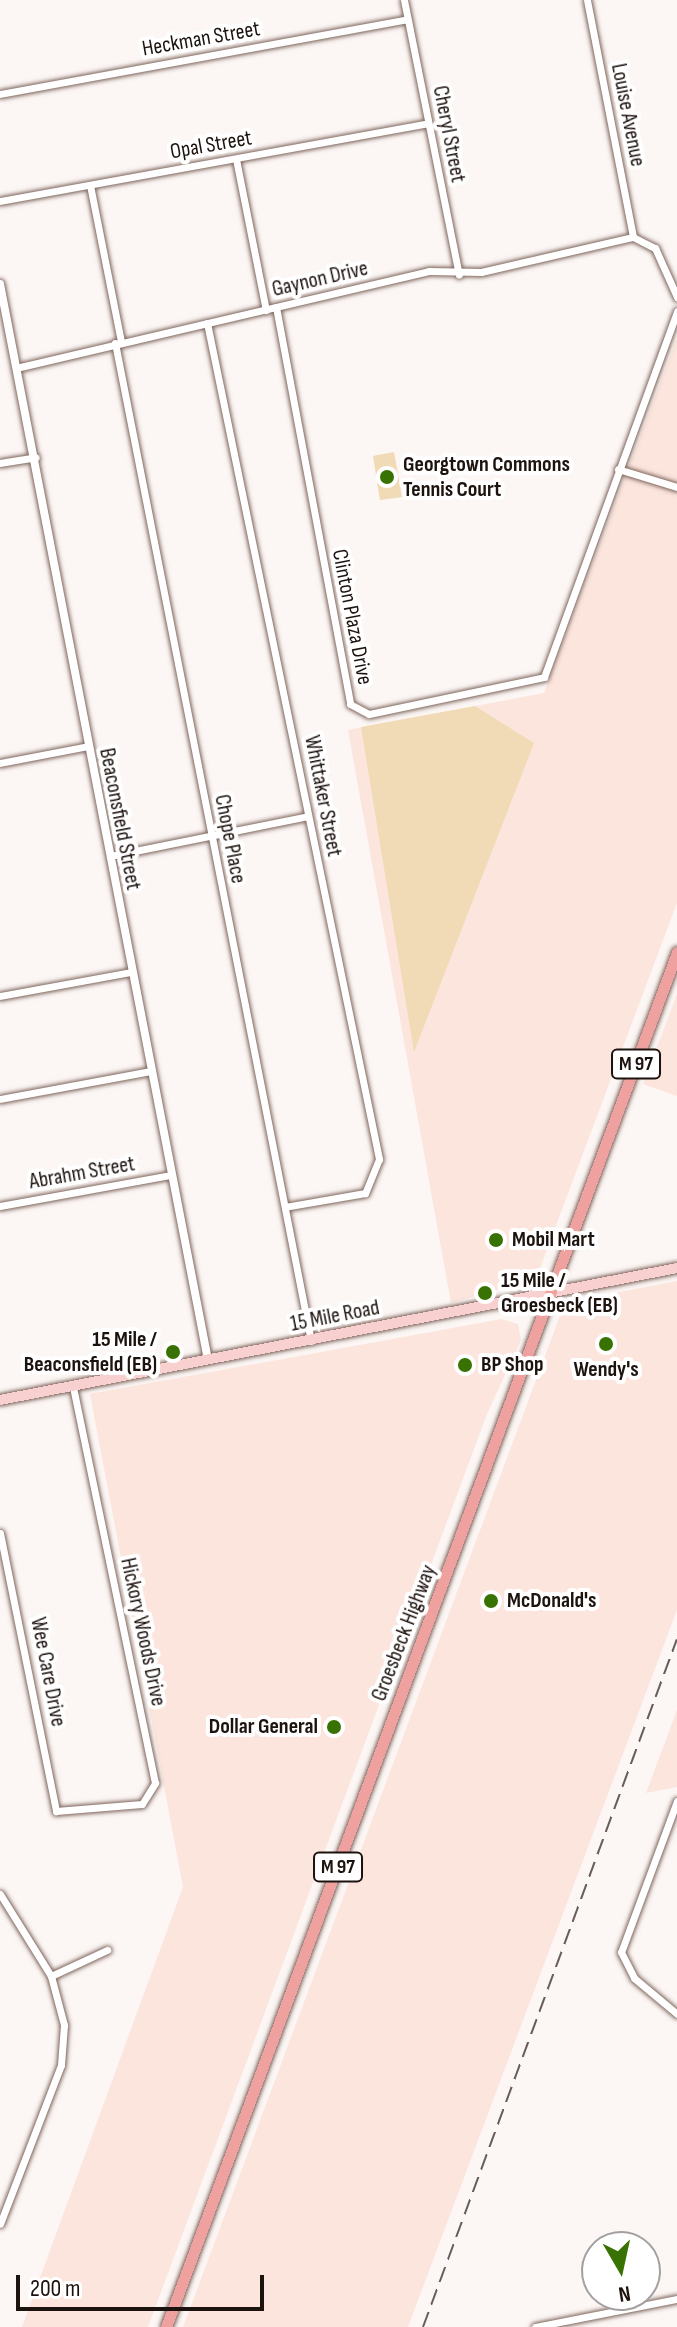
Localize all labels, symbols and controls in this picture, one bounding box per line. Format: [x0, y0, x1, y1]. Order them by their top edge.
street label: Heckman Street [140, 16, 262, 62]
street label: Louise Avenue [605, 61, 651, 169]
street label: Cheryl Street [427, 83, 471, 185]
street label: Opal Street [168, 125, 254, 165]
street label: Gaynon Drive [270, 255, 370, 303]
place label: Georgtown Commons Tennis Court [403, 451, 570, 502]
marker: Georgtown Commons Tennis Court [378, 468, 396, 486]
street label: Clinton Plaza Drive [326, 547, 378, 687]
street label: Whittaker Street [298, 733, 348, 859]
street label: Beaconsfield Street [93, 746, 147, 892]
street label: Chope Place [208, 792, 252, 886]
road number: M 97 [610, 1048, 662, 1080]
street label: Abrahm Street [27, 1151, 137, 1195]
place label: Mobil Mart [512, 1227, 595, 1253]
marker: Mobil Mart [487, 1231, 505, 1249]
place label: 15 Mile / Groesbeck (EB) [501, 1267, 618, 1318]
marker: 15 Mile / Groesbeck (EB) [476, 1284, 494, 1302]
street label: 15 Mile Road [288, 1294, 382, 1338]
place label: 15 Mile / Beaconsfield (EB) [24, 1326, 157, 1378]
marker: Wendy's [597, 1335, 615, 1353]
marker: 15 Mile / Beaconsfield (EB) [164, 1343, 182, 1361]
place label: BP Shop [481, 1352, 544, 1378]
marker: BP Shop [456, 1356, 474, 1374]
place label: Wendy's [573, 1357, 639, 1383]
street label: Hickory Woods Drive [114, 1555, 172, 1709]
street label: Groesbeck Highway [366, 1561, 442, 1705]
place label: McDonald's [507, 1588, 596, 1614]
marker: McDonald's [482, 1592, 500, 1610]
street label: Wee Care Drive [24, 1615, 72, 1729]
place label: Dollar General [209, 1714, 318, 1740]
marker: Dollar General [325, 1718, 343, 1736]
road number: M 97 [312, 1851, 364, 1883]
north arrow [581, 2231, 661, 2311]
scale bar [20, 2259, 268, 2309]
text: 200 m [30, 2274, 81, 2303]
text: N [617, 2279, 632, 2307]

